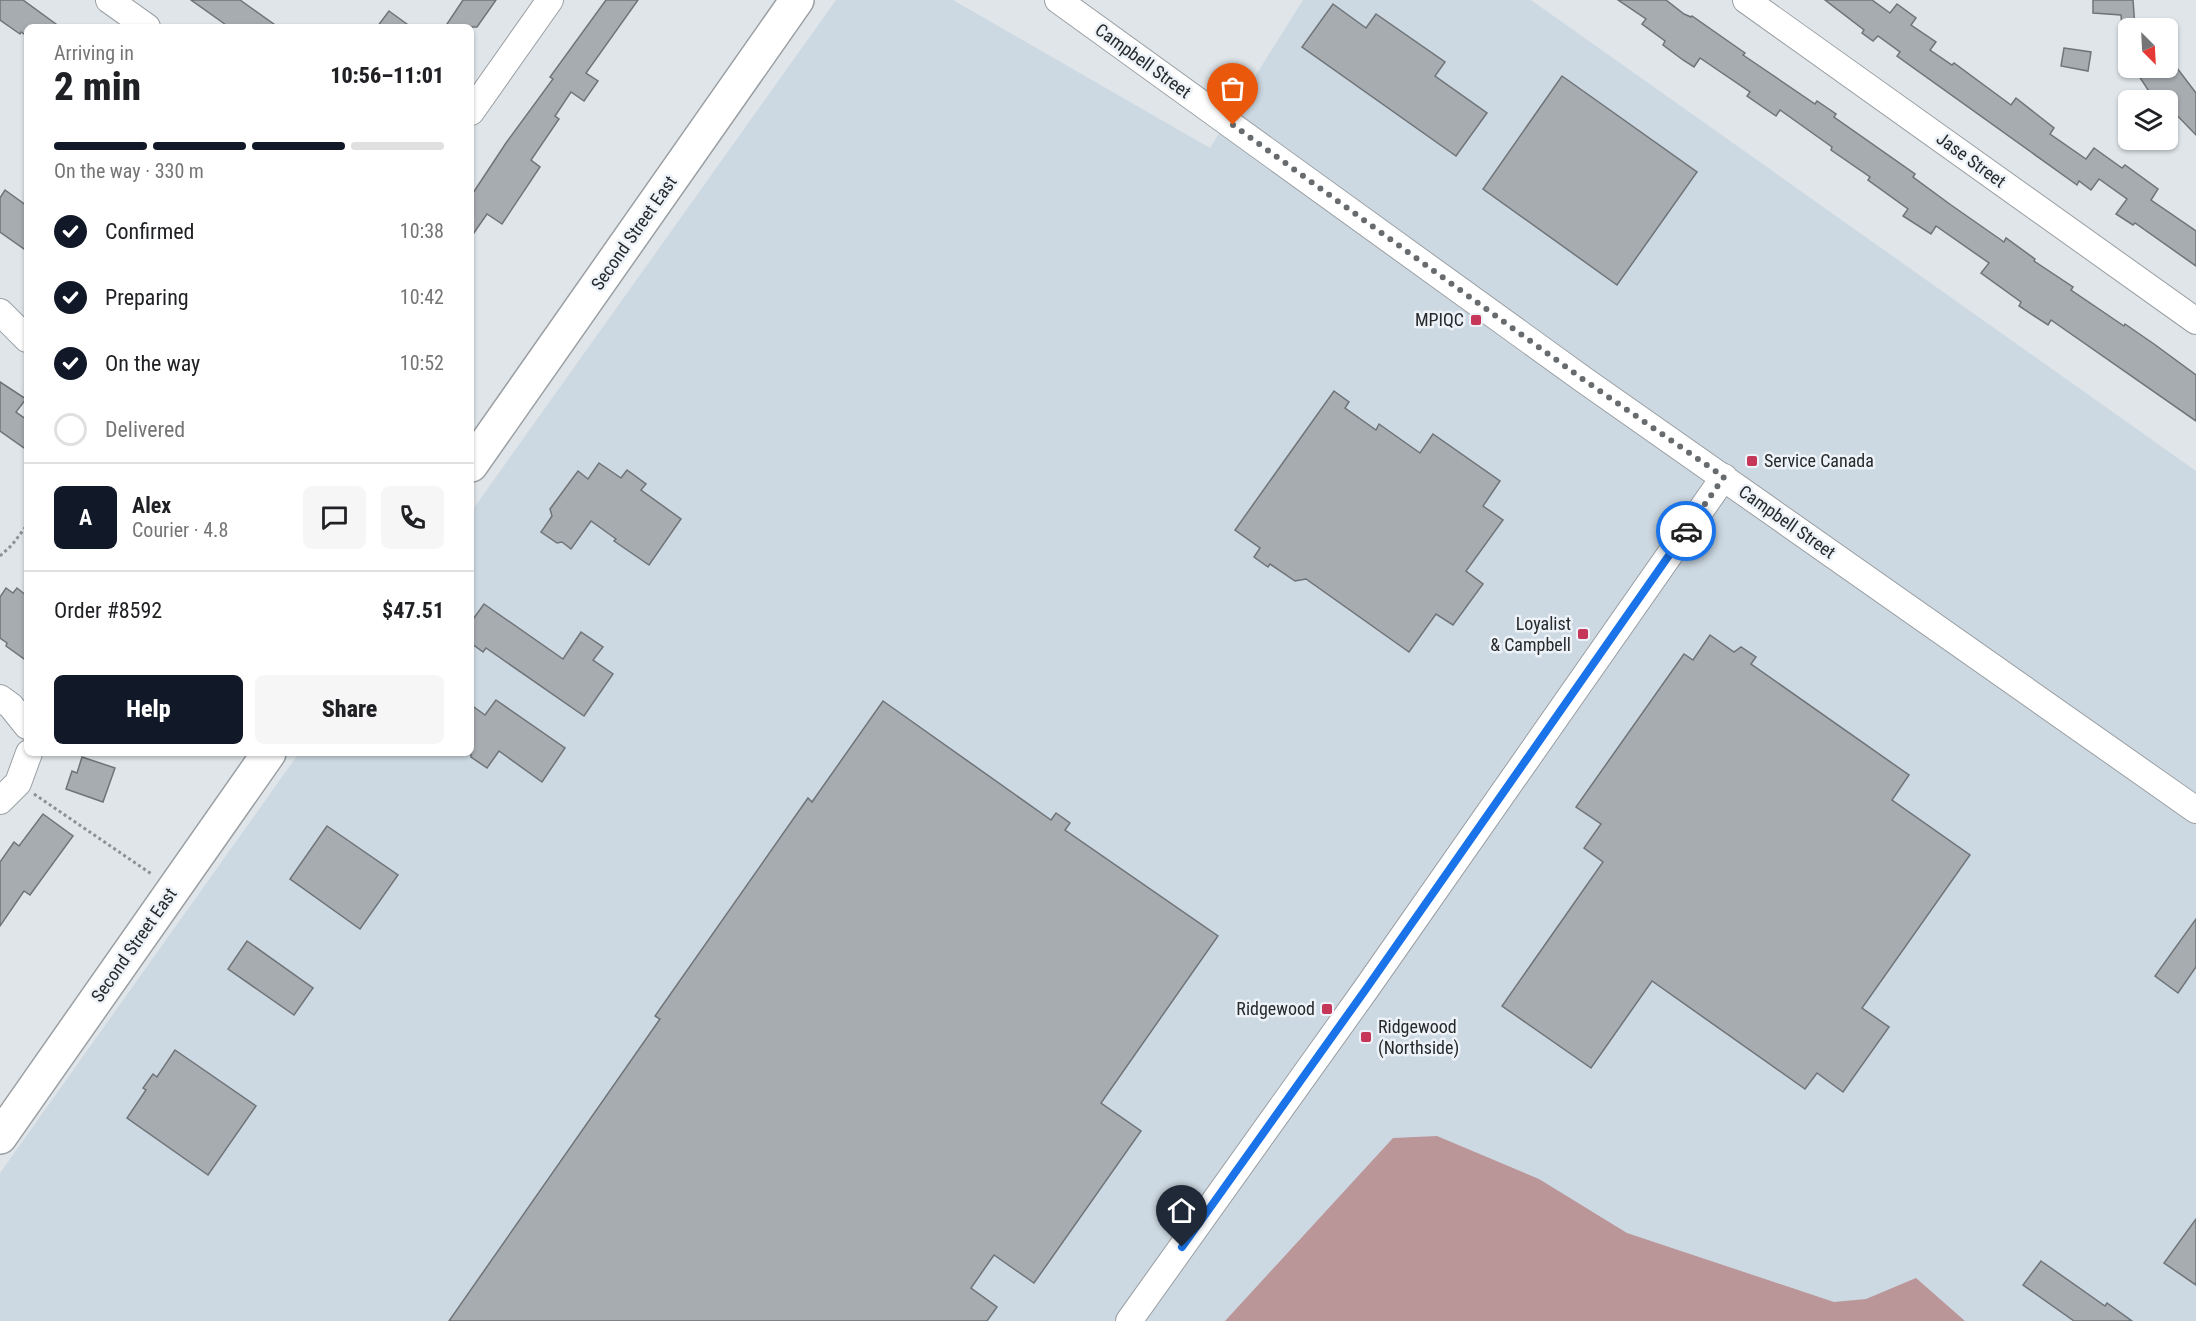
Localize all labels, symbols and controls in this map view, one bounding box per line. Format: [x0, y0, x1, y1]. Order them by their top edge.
north arrow [2118, 18, 2178, 78]
map controls [2118, 18, 2178, 150]
street label: Campbell Street [1091, 19, 1195, 102]
text: Arriving in [54, 41, 134, 65]
text: 10:56–11:01 [330, 63, 444, 88]
pin [1207, 63, 1258, 125]
text: 2 min [54, 64, 141, 110]
icon: bag [1216, 72, 1249, 105]
button: layers [2118, 90, 2178, 150]
street label: Jase Street [1933, 128, 2010, 192]
text: On the way · 330 m [54, 159, 204, 183]
street label: Second Street East [586, 172, 681, 294]
icon: check [54, 215, 87, 248]
text: Confirmed [105, 219, 194, 244]
text: 10:38 [400, 219, 444, 243]
icon: check [54, 281, 87, 314]
text: Preparing [105, 285, 189, 310]
text: 10:42 [400, 285, 444, 309]
place label: MPIQC [1415, 309, 1464, 330]
marker: MPIQC [1469, 313, 1483, 327]
icon: check [54, 347, 87, 380]
text: On the way [105, 351, 200, 376]
text: 10:52 [400, 351, 444, 375]
text: Delivered [105, 417, 185, 442]
place label: Service Canada [1764, 450, 1874, 471]
marker: Service Canada [1745, 454, 1759, 468]
street label: Campbell Street [1735, 481, 1840, 563]
button: chat [303, 486, 366, 549]
button: phone [381, 486, 444, 549]
text: Alex [132, 493, 171, 518]
courier [1656, 501, 1716, 561]
text: A [79, 505, 92, 530]
icon: car [1670, 515, 1703, 548]
text: Courier · 4.8 [132, 518, 228, 542]
text: Order #8592 [54, 598, 162, 623]
text: $47.51 [382, 598, 444, 623]
place label: Loyalist & Campbell [1490, 613, 1571, 655]
marker: Loyalist & Campbell [1576, 627, 1590, 641]
button: Help [54, 675, 243, 744]
button: Share [255, 675, 444, 744]
street label: Second Street East [86, 884, 181, 1006]
place label: Ridgewood [1236, 998, 1315, 1019]
marker: Ridgewood [1320, 1002, 1334, 1016]
place label: Ridgewood (Northside) [1378, 1016, 1459, 1059]
marker: Ridgewood (Northside) [1359, 1030, 1373, 1044]
pin [1156, 1185, 1207, 1247]
icon: home [1165, 1194, 1198, 1227]

